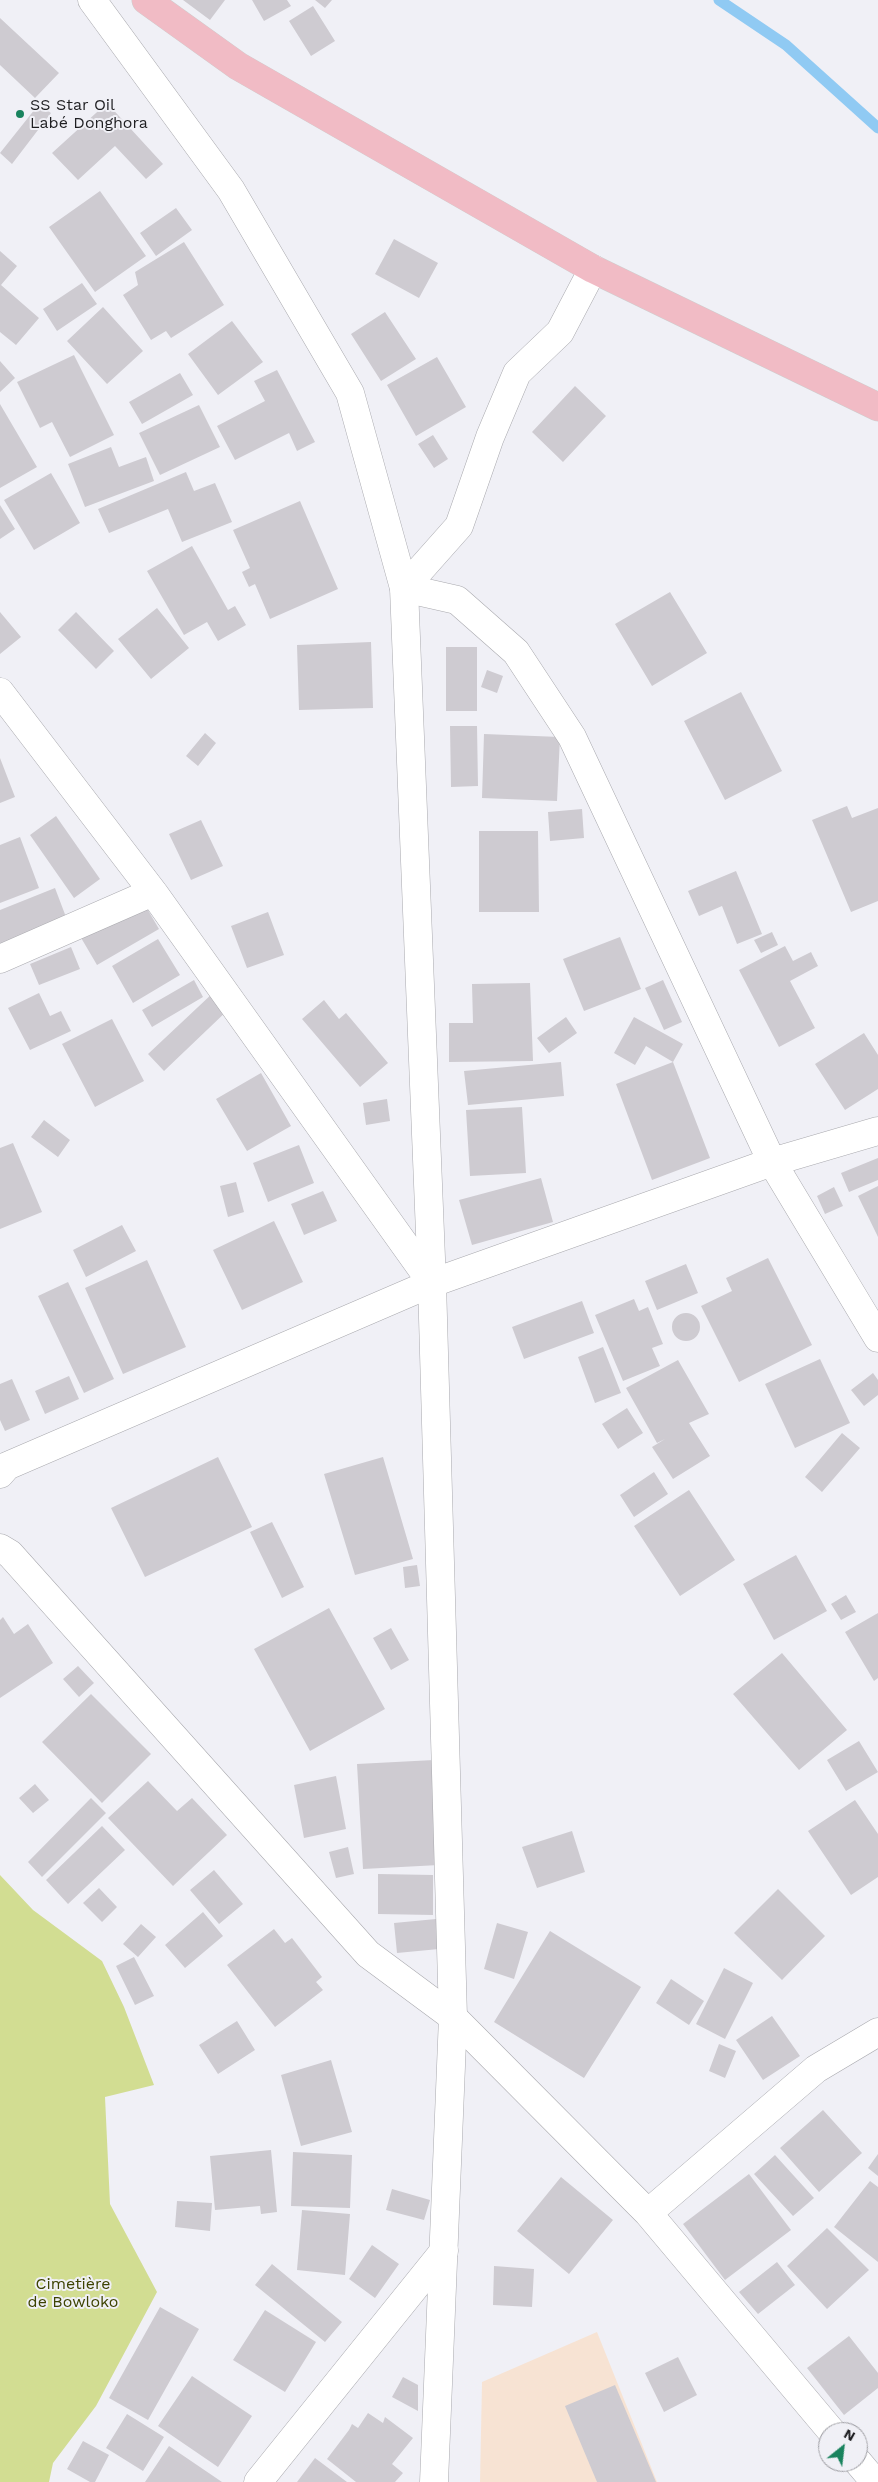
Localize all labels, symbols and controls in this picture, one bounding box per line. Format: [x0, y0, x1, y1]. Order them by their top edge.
place label: SS Star Oil Labé Donghora [30, 95, 148, 133]
marker: SS Star Oil Labé Donghora [14, 108, 26, 120]
park label: Cimetière de Bowloko [28, 2274, 118, 2312]
north arrow [818, 2422, 868, 2472]
text: N [841, 2425, 858, 2444]

